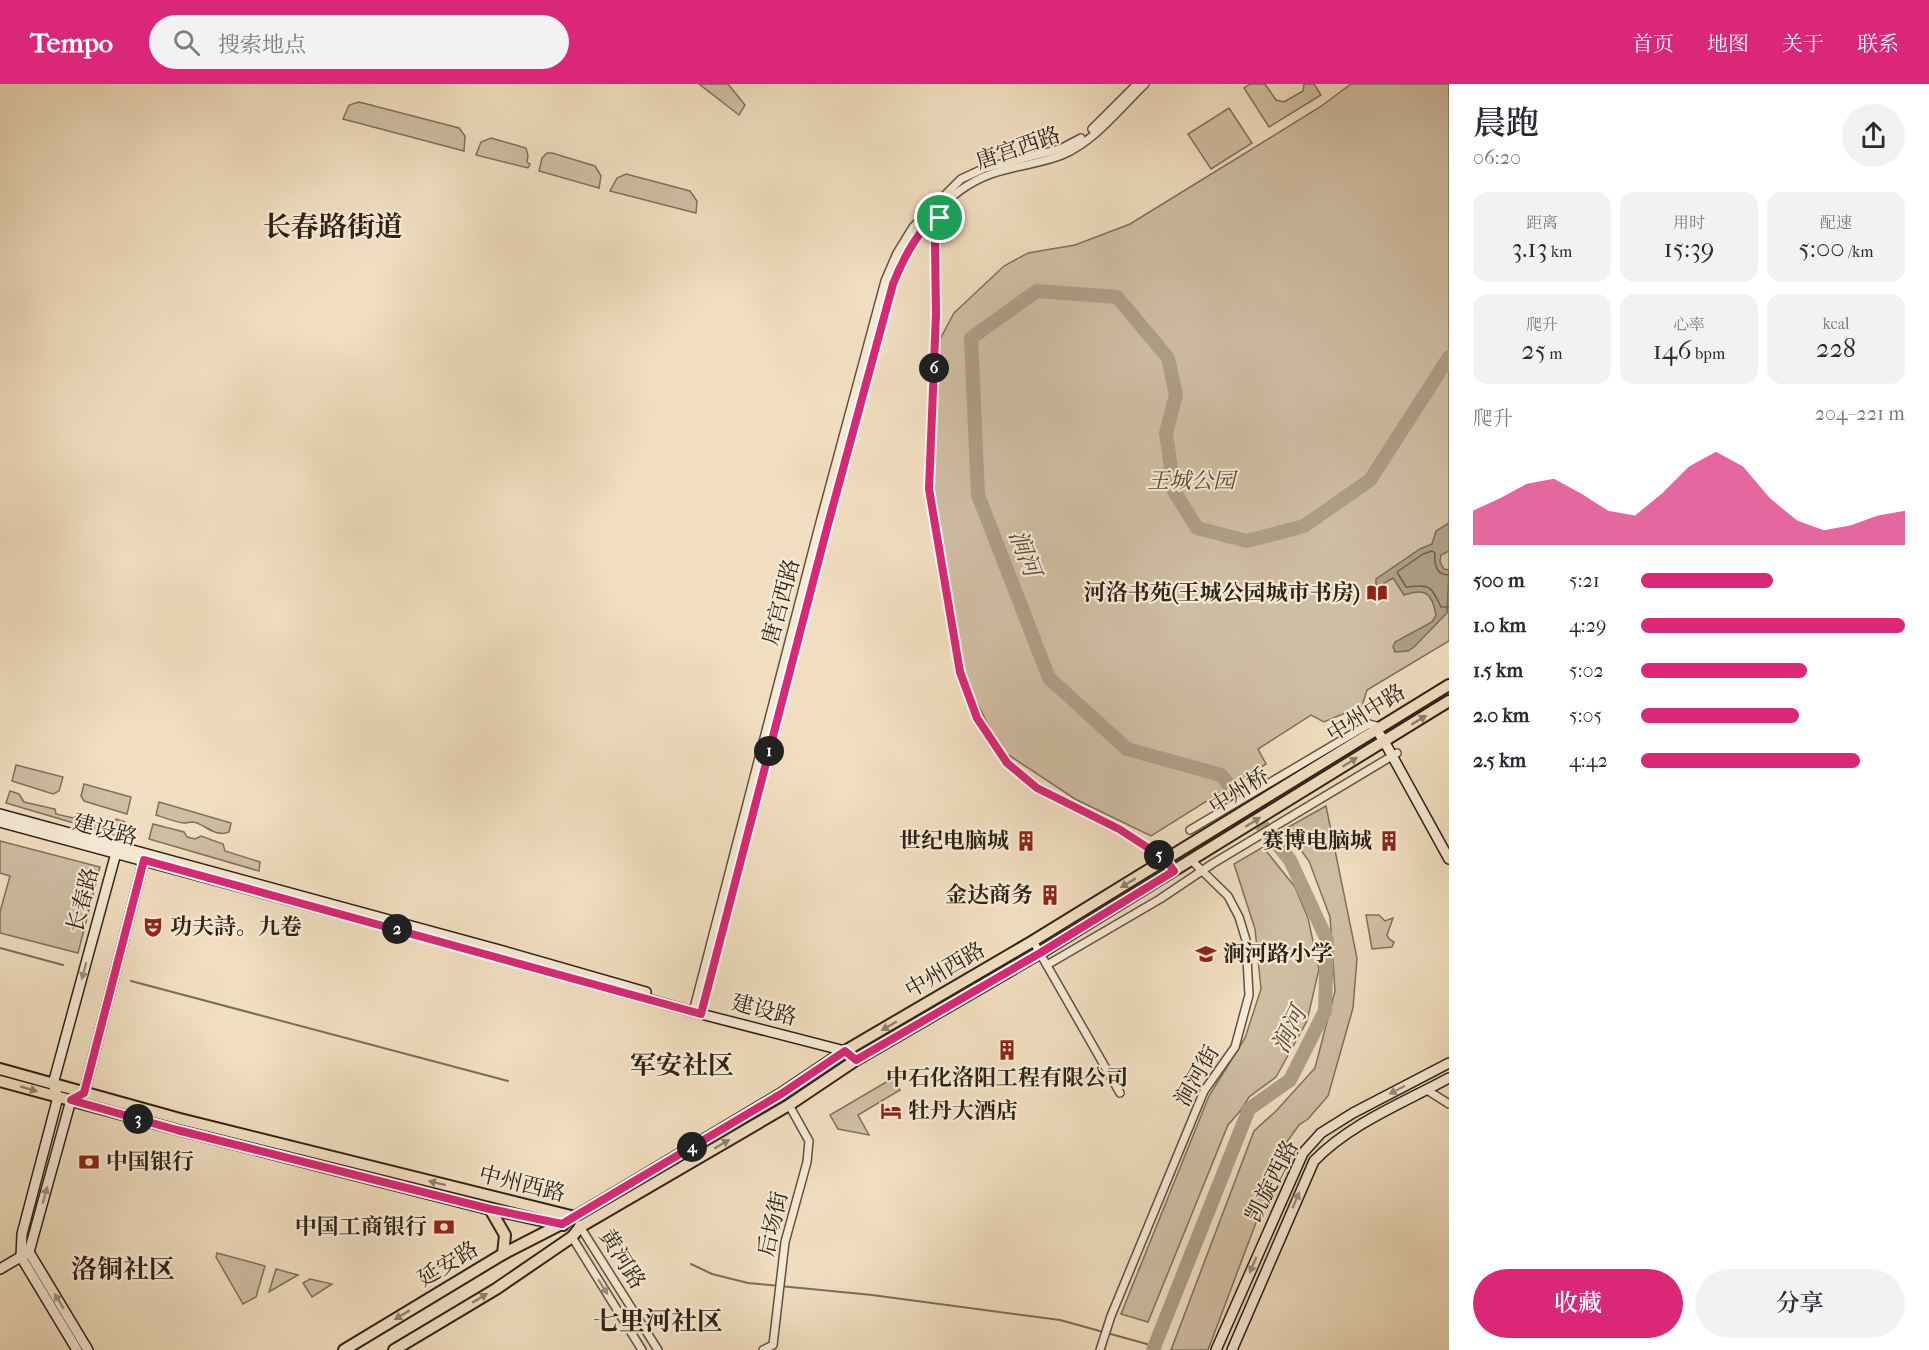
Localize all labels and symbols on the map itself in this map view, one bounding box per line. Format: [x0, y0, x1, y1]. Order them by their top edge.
street label: 唐宫西路 [972, 121, 1064, 175]
pin [914, 192, 965, 243]
district label: 长春路街道 [263, 210, 403, 243]
pin: 6 [919, 353, 949, 383]
park label: 王城公园 [1147, 468, 1238, 494]
water label: 涧河 [1003, 526, 1048, 584]
street label: 唐宫西路 [757, 556, 805, 648]
place label: 河洛书苑(王城公园城市书房) [1084, 580, 1360, 606]
library icon: 河洛书苑(王城公园城市书房) [1365, 581, 1389, 605]
street label: 中州中路 [1322, 679, 1410, 747]
one-way arrow [1411, 714, 1427, 725]
pin: 1 [754, 736, 784, 766]
one-way arrow [1341, 757, 1358, 768]
street label: 中州桥 [1204, 762, 1274, 820]
street label: 建设路 [70, 809, 140, 851]
one-way arrow [1245, 817, 1261, 828]
place label: 世纪电脑城 [899, 828, 1009, 854]
place label: 赛博电脑城 [1262, 828, 1372, 854]
building icon: 世纪电脑城 [1014, 829, 1038, 853]
building icon: 赛博电脑城 [1377, 829, 1401, 853]
pin: 5 [1144, 840, 1174, 870]
street label: 长春路 [62, 865, 104, 935]
one-way arrow [1120, 877, 1136, 888]
place label: 金达商务 [945, 882, 1033, 908]
building icon: 金达商务 [1038, 883, 1062, 907]
place label: 功夫詩。九卷 [170, 914, 302, 940]
pin: 2 [382, 914, 412, 944]
theatre icon: 功夫詩。九卷 [141, 915, 165, 939]
street label: 中州西路 [900, 937, 990, 1003]
place label: 涧河路小学 [1223, 941, 1333, 967]
school or university icon: 涧河路小学 [1194, 942, 1218, 966]
one-way arrow [79, 961, 89, 980]
street label: 建设路 [729, 989, 799, 1031]
water label: 涧河 [1266, 999, 1314, 1058]
one-way arrow [880, 1021, 897, 1031]
building icon: 中石化洛阳工程有限公司 [995, 1038, 1019, 1062]
street label: 涧河街 [1169, 1041, 1225, 1111]
district label: 军安社区 [630, 1050, 734, 1081]
place label: 中石化洛阳工程有限公司 [886, 1065, 1128, 1091]
one-way arrow [1388, 1084, 1406, 1094]
one-way arrow [20, 1085, 38, 1094]
place label: 牡丹大酒店 [908, 1098, 1018, 1124]
hotel icon: 牡丹大酒店 [879, 1099, 903, 1123]
pin: 3 [123, 1104, 153, 1134]
pin: 4 [677, 1132, 707, 1162]
street label: 凯旋西路 [1240, 1136, 1304, 1226]
one-way arrow [714, 1139, 730, 1150]
place label: 中国银行 [106, 1149, 194, 1175]
bank icon: 中国银行 [77, 1150, 101, 1174]
street label: 中州西路 [476, 1161, 568, 1207]
one-way arrow [428, 1178, 446, 1187]
one-way arrow [41, 1186, 50, 1204]
street label: 后场街 [753, 1189, 793, 1259]
one-way arrow [1292, 1191, 1301, 1208]
place label: 中国工商银行 [295, 1214, 427, 1240]
bank icon: 中国工商银行 [432, 1215, 456, 1239]
street label: 黄河路 [593, 1224, 651, 1294]
street label: 延安路 [413, 1236, 483, 1292]
district label: 洛铜社区 [71, 1254, 175, 1285]
one-way arrow [1248, 1256, 1258, 1274]
one-way arrow [597, 1279, 608, 1295]
one-way arrow [53, 1293, 64, 1309]
one-way arrow [472, 1293, 489, 1303]
district label: 七里河社区 [593, 1306, 723, 1337]
one-way arrow [393, 1310, 410, 1320]

